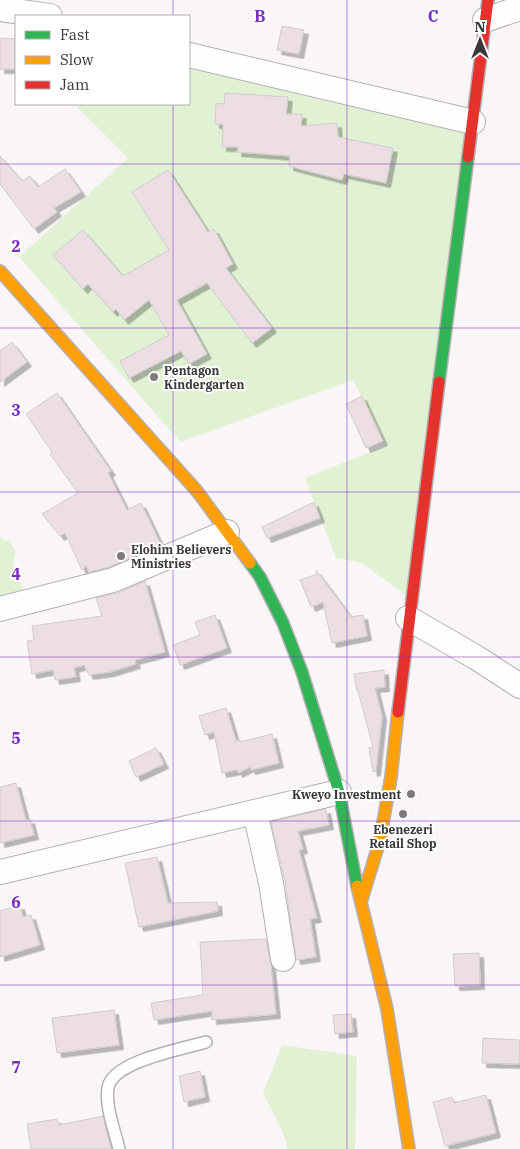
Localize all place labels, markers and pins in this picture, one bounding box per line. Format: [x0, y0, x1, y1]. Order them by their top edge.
place label: Pentagon Kindergarten [164, 363, 244, 392]
marker: Pentagon Kindergarten [148, 371, 160, 383]
place label: Elohim Believers Ministries [131, 542, 231, 571]
marker: Elohim Believers Ministries [115, 550, 127, 562]
place label: Kweyo Investment [292, 787, 402, 802]
marker: Kweyo Investment [405, 788, 417, 800]
marker: Ebenezeri Retail Shop [397, 808, 409, 820]
place label: Ebenezeri Retail Shop [369, 822, 437, 851]

